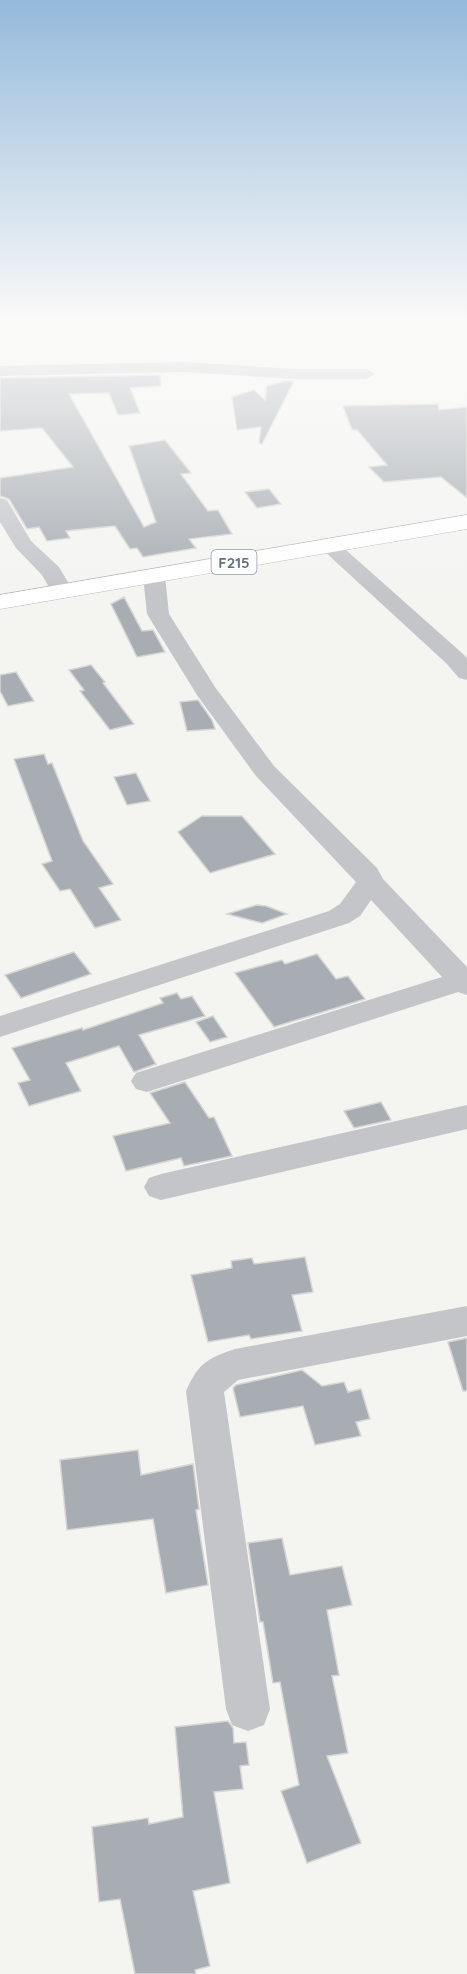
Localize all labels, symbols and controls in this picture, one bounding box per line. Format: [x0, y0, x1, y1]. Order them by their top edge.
road number: F215 [212, 550, 256, 574]

